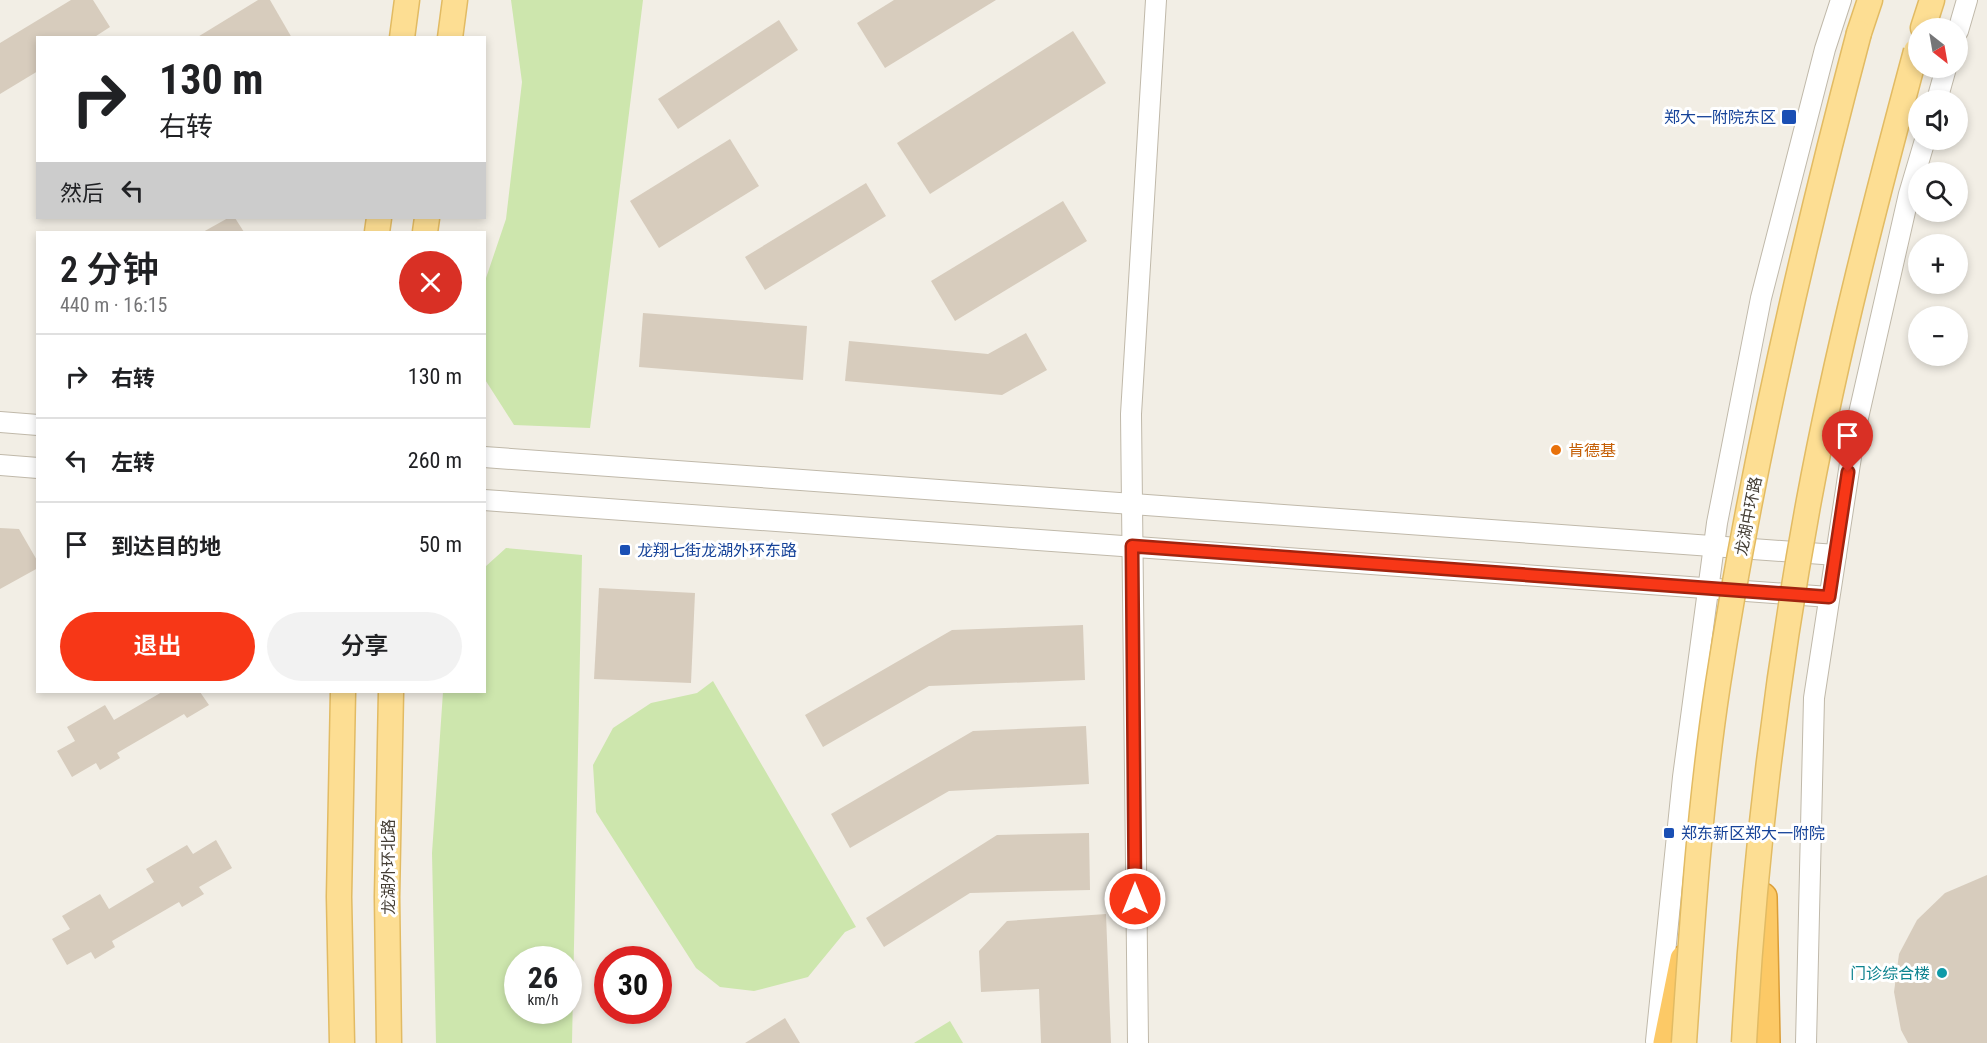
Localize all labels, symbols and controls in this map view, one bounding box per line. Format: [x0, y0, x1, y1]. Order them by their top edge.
north arrow [1908, 18, 1968, 78]
map controls [1908, 18, 1968, 366]
text: 130 m [159, 55, 264, 104]
icon: right [60, 60, 138, 138]
button: sound [1908, 90, 1968, 150]
place label: 郑大一附院东区 [1664, 108, 1776, 127]
marker: 郑大一附院东区 [1780, 108, 1798, 126]
text: 右转 [159, 111, 213, 143]
button: search [1908, 162, 1968, 222]
icon: left [116, 174, 149, 207]
text: 然后 [60, 181, 104, 206]
button: + [1908, 234, 1968, 294]
text: 2 分钟 [60, 249, 158, 291]
button: close [399, 251, 462, 314]
text: 440 m · 16:15 [60, 293, 167, 317]
button: − [1908, 306, 1968, 366]
icon: right [60, 360, 93, 393]
text: 130 m [408, 364, 462, 389]
text: 右转 [111, 366, 155, 391]
pin [1822, 410, 1873, 472]
icon: arrive [1831, 419, 1864, 452]
place label: 肯德基 [1568, 441, 1616, 460]
marker: 肯德基 [1549, 443, 1563, 457]
icon: left [60, 444, 93, 477]
text: 260 m [408, 448, 462, 473]
text: 左转 [111, 450, 155, 475]
street label: 龙湖中环路 [1732, 475, 1765, 557]
icon: arrive [60, 528, 93, 561]
text: 50 m [419, 532, 462, 557]
text: 到达目的地 [111, 534, 221, 559]
place label: 龙翔七街龙湖外环东路 [637, 541, 797, 560]
marker: 龙翔七街龙湖外环东路 [618, 543, 632, 557]
button: 退出 [60, 612, 255, 681]
button: 分享 [267, 612, 462, 681]
street label: 龙湖外环北路 [379, 819, 398, 915]
place label: 郑东新区郑大一附院 [1681, 824, 1825, 843]
marker: 郑东新区郑大一附院 [1662, 826, 1676, 840]
position arrow [1103, 867, 1167, 931]
speed limit sign: 30 [594, 946, 672, 1024]
text: 26 [528, 960, 558, 995]
place label: 门诊综合楼 [1850, 964, 1930, 983]
marker: 门诊综合楼 [1935, 966, 1949, 980]
text: km/h [528, 991, 558, 1009]

